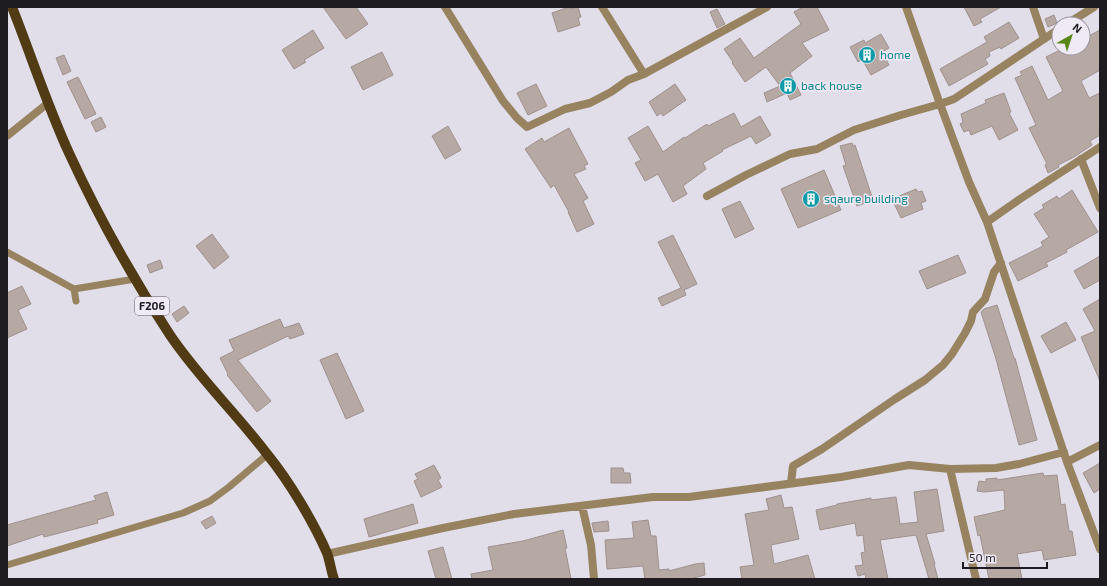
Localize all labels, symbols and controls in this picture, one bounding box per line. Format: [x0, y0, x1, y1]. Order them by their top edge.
north arrow [1051, 16, 1091, 56]
text: N [1070, 20, 1085, 35]
building icon: home [857, 45, 877, 65]
place label: home [880, 47, 911, 61]
building icon: back house [778, 76, 798, 96]
place label: back house [801, 78, 862, 92]
building icon: sqaure building [801, 189, 821, 209]
place label: sqaure building [824, 191, 908, 205]
road number: F206 [135, 297, 169, 315]
scale bar [963, 544, 1047, 570]
text: 50 m [969, 550, 996, 564]

